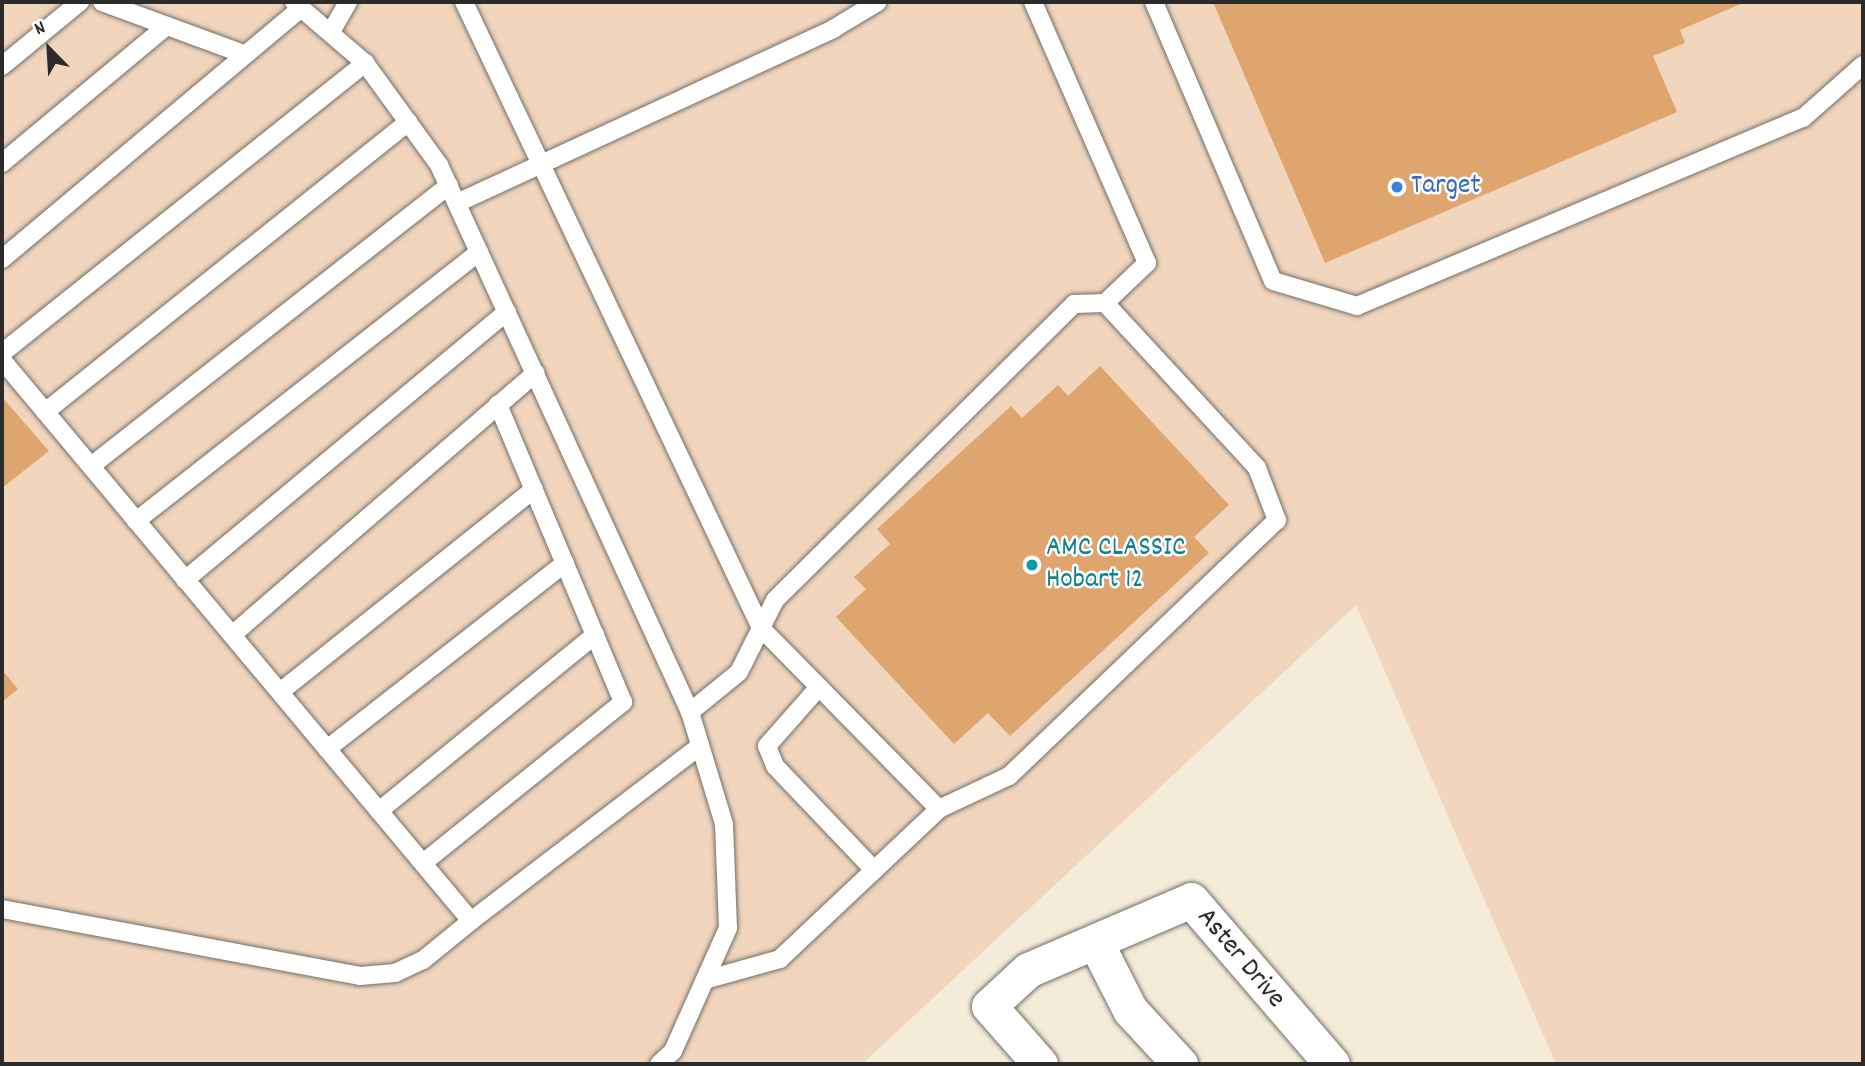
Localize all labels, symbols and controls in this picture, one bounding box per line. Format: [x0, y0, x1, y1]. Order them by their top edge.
north arrow [14, 14, 84, 84]
text: N [30, 15, 50, 44]
place label: Target [1411, 170, 1481, 204]
marker: Target [1389, 179, 1405, 195]
place label: AMC CLASSIC Hobart 12 [1046, 532, 1186, 598]
marker: AMC CLASSIC Hobart 12 [1024, 557, 1040, 573]
street label: Aster Drive [1188, 902, 1292, 1016]

